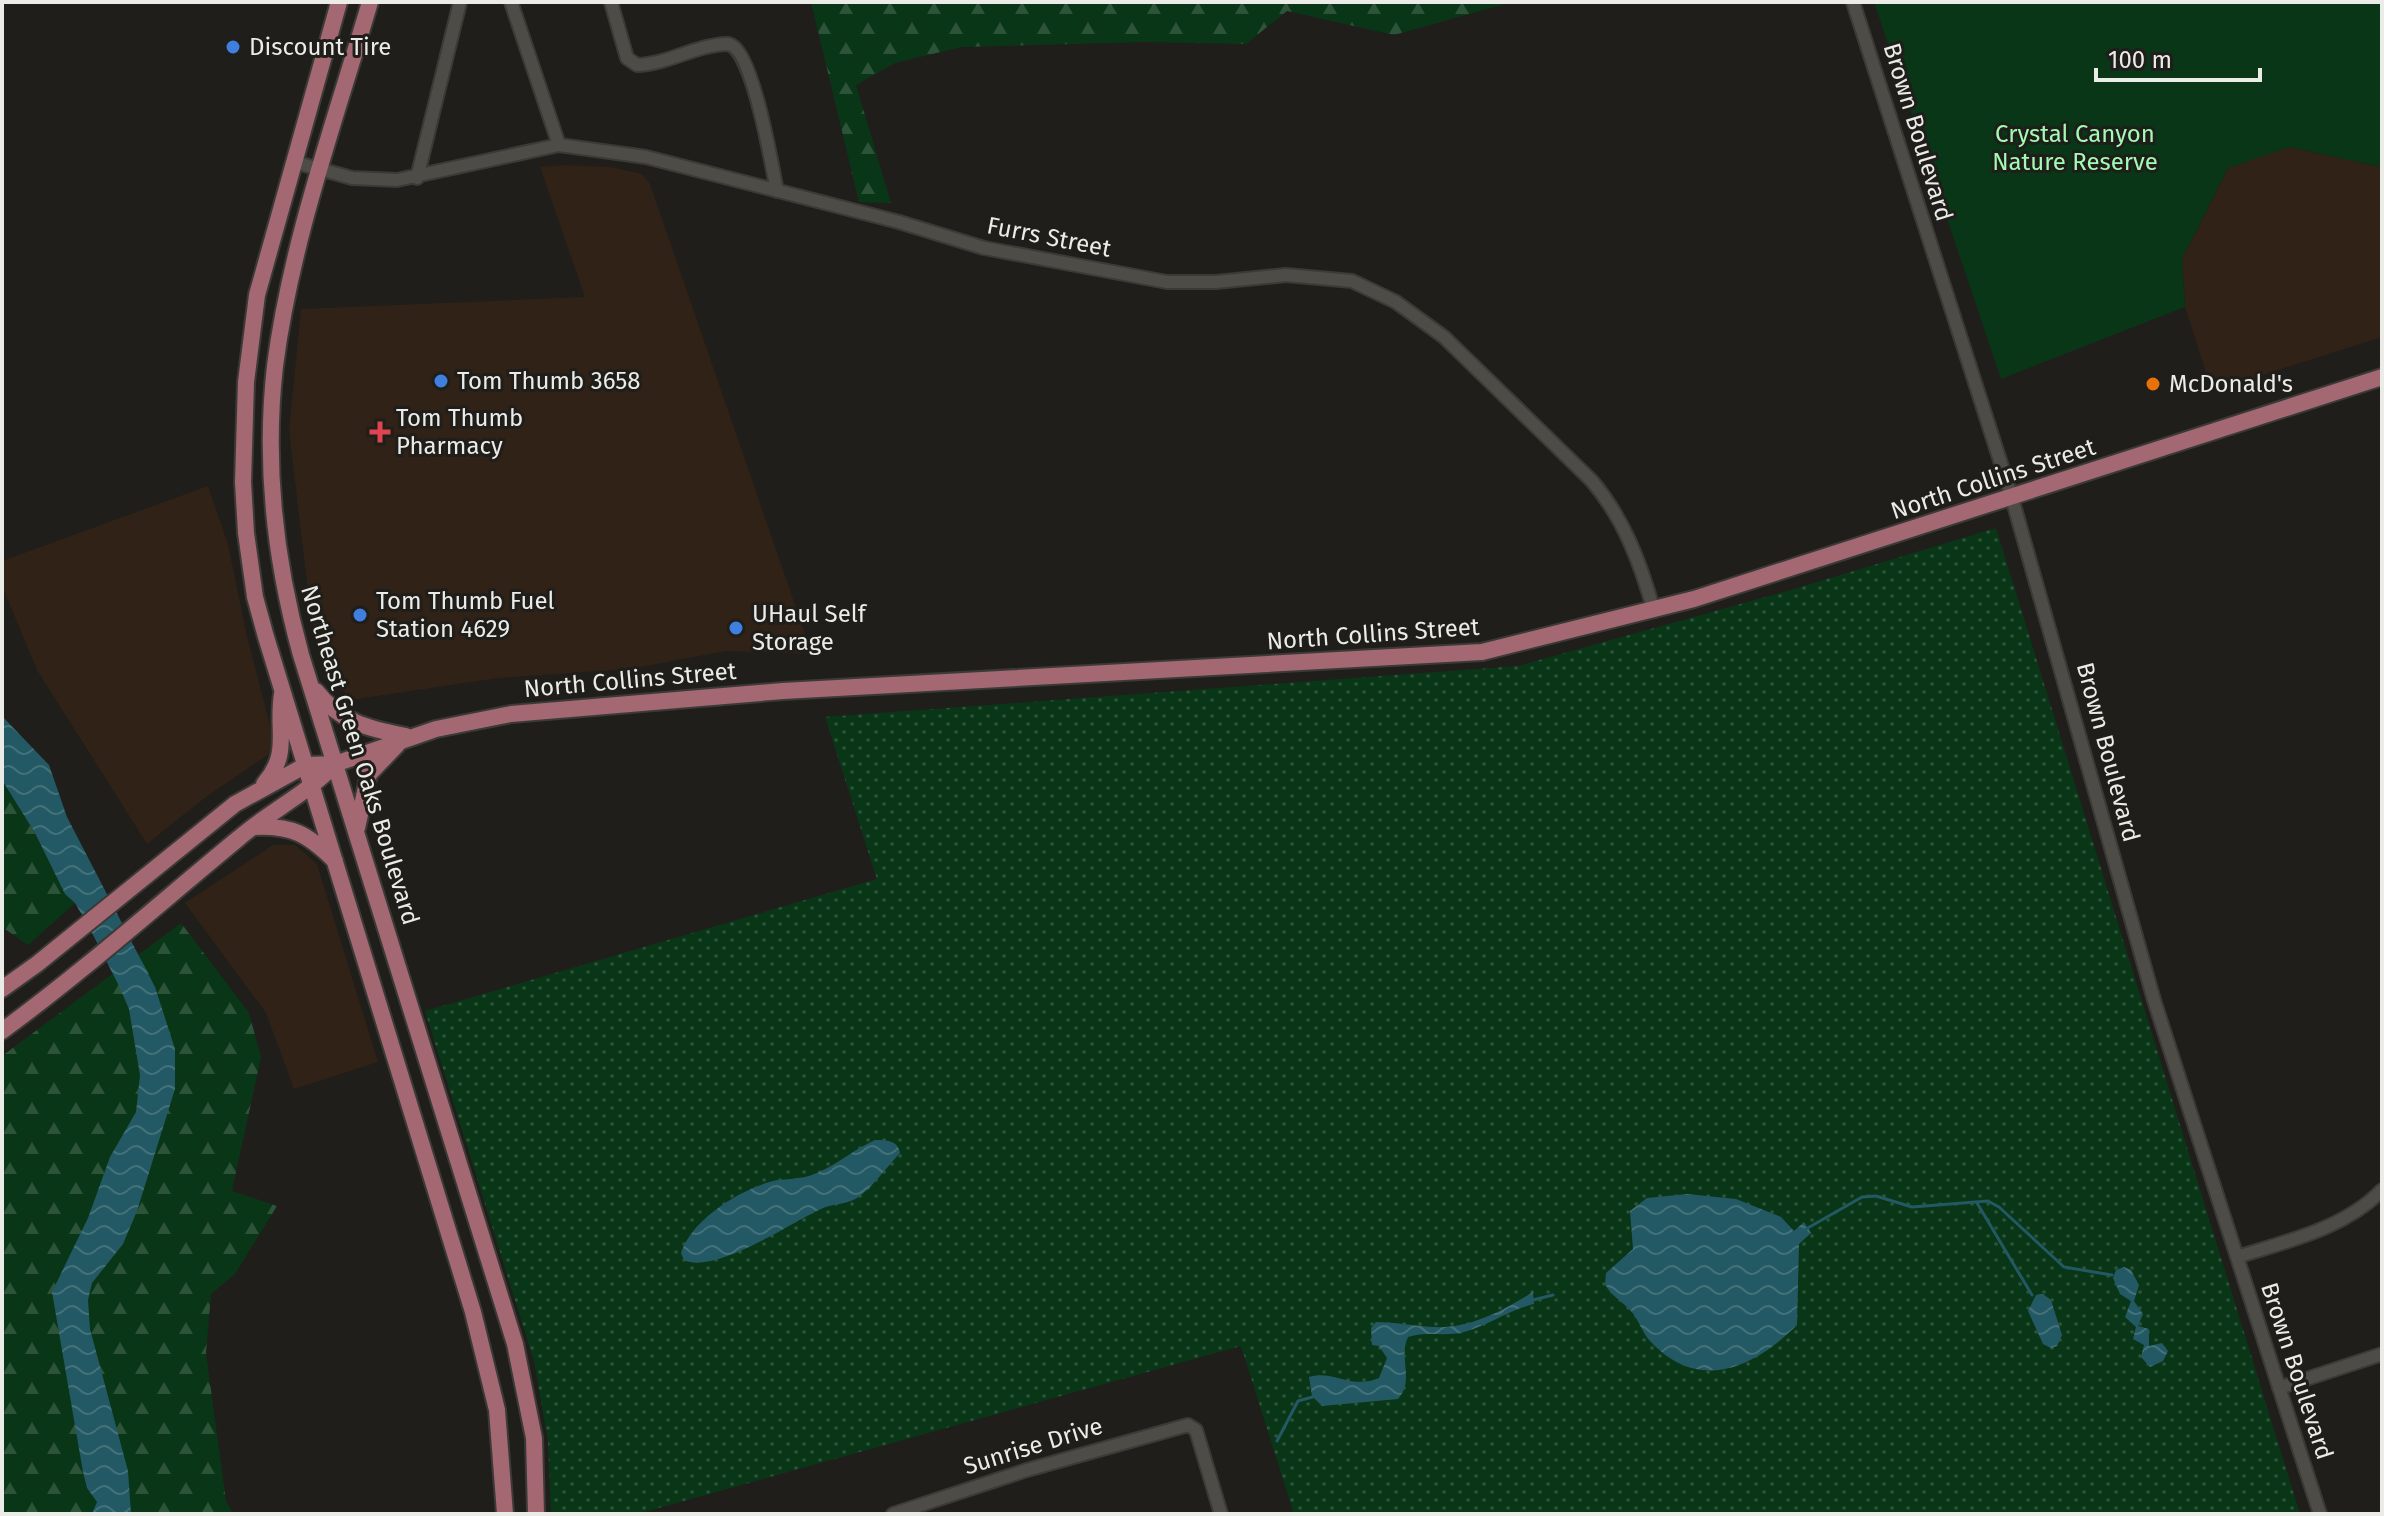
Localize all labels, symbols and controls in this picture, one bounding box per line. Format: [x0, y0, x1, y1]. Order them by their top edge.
scale bar [2096, 32, 2260, 82]
place label: Discount Tire [249, 33, 391, 61]
marker: Discount Tire [224, 38, 242, 56]
street label: Brown Boulevard [1878, 40, 1958, 224]
text: 100 m [2108, 46, 2172, 74]
park label: Crystal Canyon Nature Reserve [1992, 120, 2158, 176]
street label: Furrs Street [985, 211, 1114, 263]
place label: Tom Thumb 3658 [457, 367, 641, 395]
place label: McDonald's [2169, 370, 2293, 398]
marker: Tom Thumb 3658 [432, 372, 450, 390]
marker: McDonald's [2144, 375, 2162, 393]
place label: Tom Thumb Pharmacy [396, 404, 523, 460]
marker: Tom Thumb Pharmacy [371, 423, 389, 441]
street label: North Collins Street [1887, 433, 2099, 525]
street label: Northeast Green Oaks Boulevard [295, 582, 425, 928]
place label: Tom Thumb Fuel Station 4629 [376, 587, 555, 643]
place label: UHaul Self Storage [752, 600, 868, 656]
marker: Tom Thumb Fuel Station 4629 [351, 606, 369, 624]
street label: North Collins Street [1266, 613, 1481, 655]
marker: UHaul Self Storage [727, 619, 745, 637]
street label: North Collins Street [523, 657, 738, 703]
street label: Brown Boulevard [2071, 659, 2145, 845]
street label: Brown Boulevard [2255, 1279, 2339, 1463]
street label: Sunrise Drive [960, 1412, 1106, 1480]

